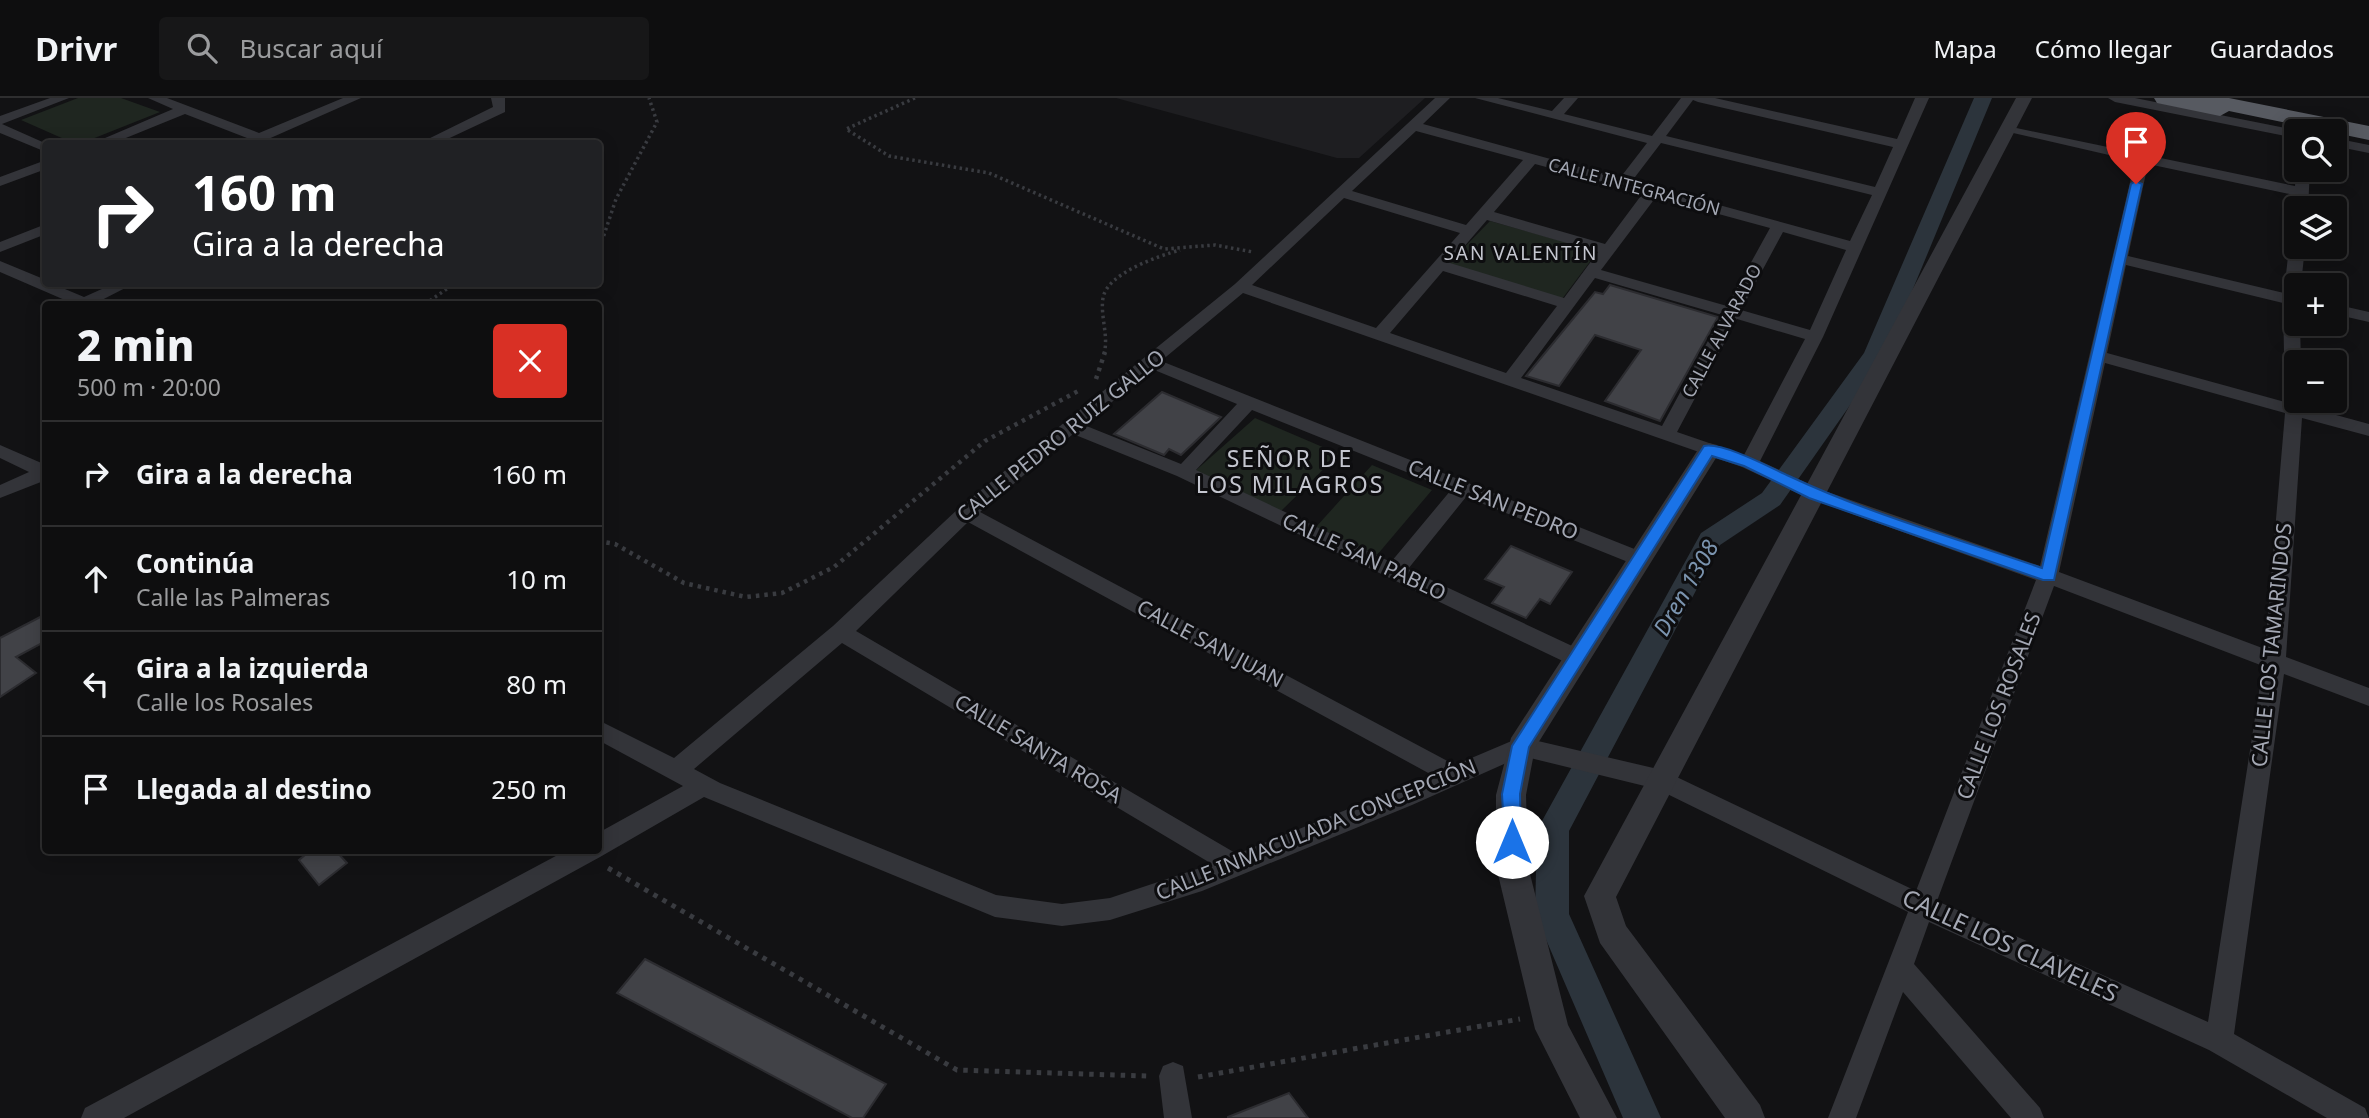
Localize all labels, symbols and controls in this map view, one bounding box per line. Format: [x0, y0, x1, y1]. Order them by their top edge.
search box [159, 17, 649, 80]
text: Drivr [35, 26, 117, 71]
icon: search [183, 29, 221, 67]
text: Buscar aquí [239, 30, 383, 66]
text: Mapa [1933, 32, 1997, 65]
text: Cómo llegar [2035, 32, 2172, 65]
text: Guardados [2210, 32, 2334, 65]
pin [2106, 112, 2166, 184]
map controls [2284, 119, 2347, 413]
button: search [2284, 119, 2347, 182]
icon: arrive [2117, 123, 2155, 161]
street label: CALLE INTEGRACIÓN [1546, 152, 1723, 221]
text: 160 m [192, 159, 337, 225]
icon: right [77, 168, 168, 259]
button: layers [2284, 196, 2347, 259]
text: Gira a la derecha [192, 222, 445, 265]
district label: SAN VALENTÍN [1443, 240, 1599, 266]
street label: CALLE ALVARADO [1676, 259, 1767, 402]
button: + [2284, 273, 2347, 336]
text: 2 min [77, 316, 194, 373]
button: close [493, 324, 567, 398]
street label: CALLE PEDRO RUIZ GALLO [950, 342, 1170, 528]
button: − [2284, 350, 2347, 413]
text: 500 m · 20:00 [77, 371, 221, 403]
district label: SEÑOR DE LOS MILAGROS [1196, 442, 1384, 500]
street label: CALLE SAN PEDRO [1404, 452, 1583, 546]
icon: right [77, 455, 115, 493]
text: Gira a la derecha [136, 456, 353, 492]
text: 160 m [491, 456, 567, 492]
street label: CALLE SAN PABLO [1278, 506, 1451, 606]
street label: CALLE LOS TAMARINDOS [2244, 521, 2298, 768]
water label: Dren 1308 [1645, 534, 1726, 641]
text: Continúa [136, 545, 254, 581]
icon: ahead [77, 560, 115, 598]
text: 10 m [506, 561, 567, 597]
text: Calle las Palmeras [136, 581, 330, 613]
street label: CALLE SAN JUAN [1132, 593, 1289, 694]
street label: CALLE LOS ROSALES [1949, 608, 2047, 803]
text: Gira a la izquierda [136, 650, 369, 686]
icon: left [77, 665, 115, 703]
text: 80 m [506, 666, 567, 702]
text: Calle los Rosales [136, 686, 313, 718]
street label: CALLE SANTA ROSA [950, 687, 1128, 809]
street label: CALLE INMACULADA CONCEPCIÓN [1151, 752, 1480, 906]
icon: arrive [77, 770, 115, 808]
text: Llegada al destino [136, 771, 372, 807]
text: 250 m [491, 771, 567, 807]
position arrow [1475, 805, 1549, 879]
street label: CALLE LOS CLAVELES [1897, 880, 2124, 1009]

